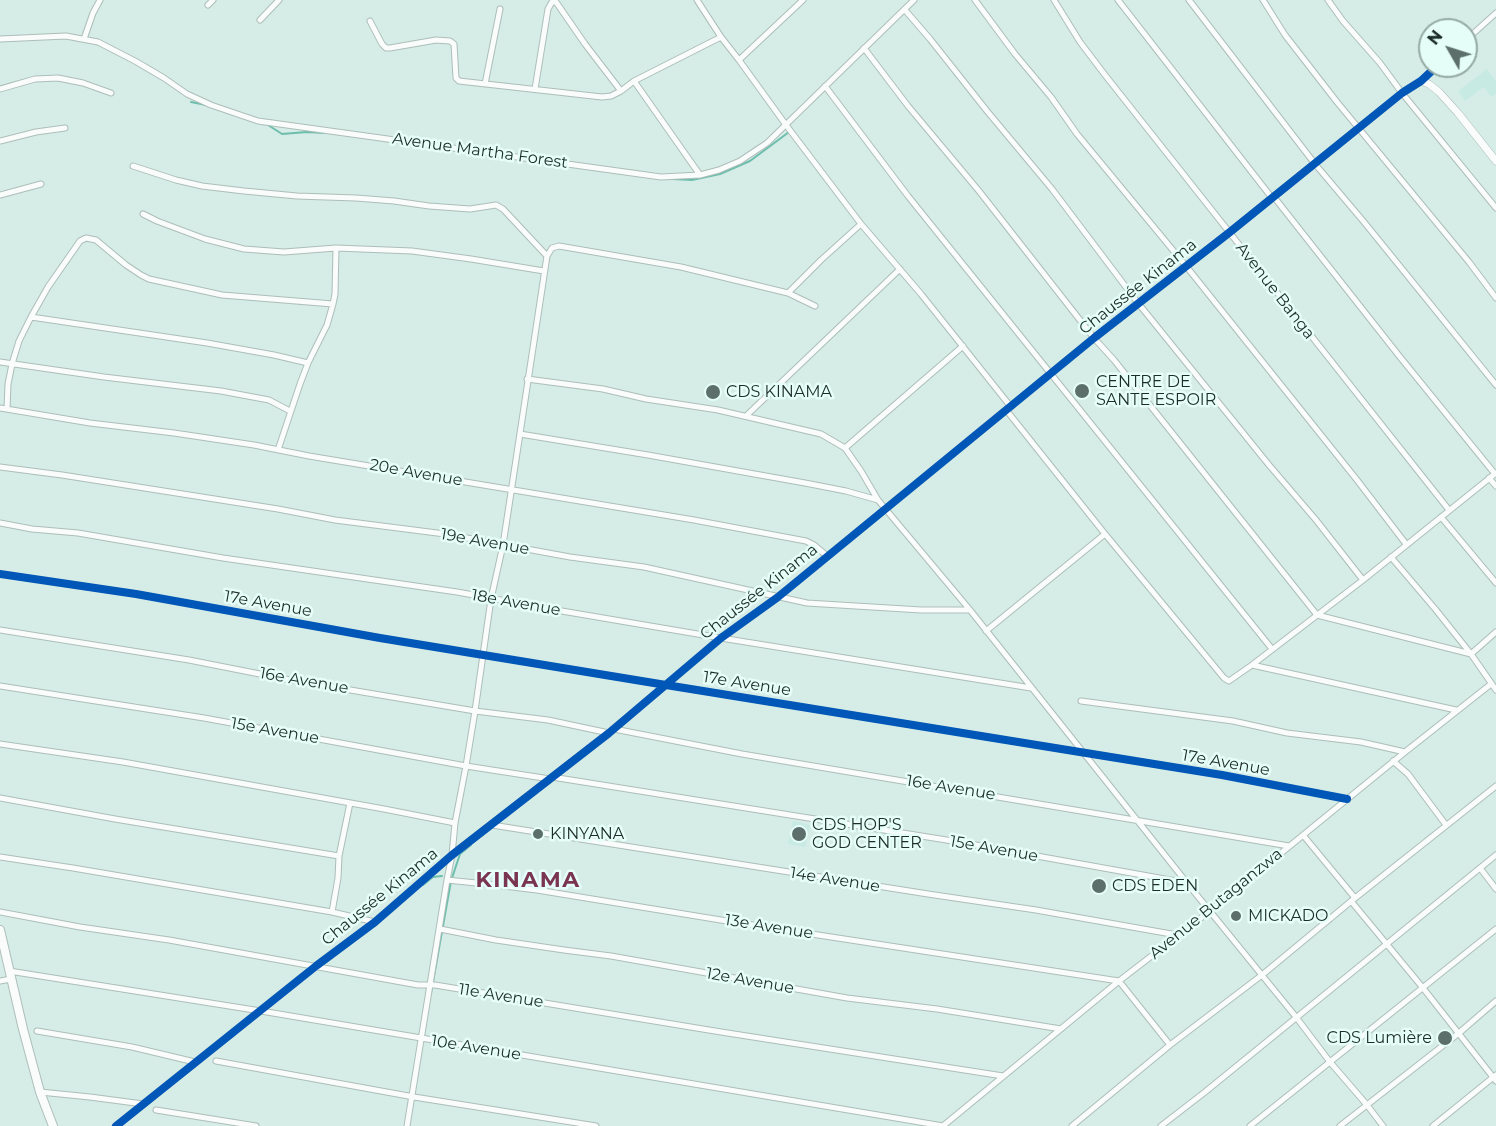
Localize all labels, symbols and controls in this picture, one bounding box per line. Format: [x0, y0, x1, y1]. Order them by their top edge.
north arrow [1418, 18, 1478, 78]
text: N [1424, 27, 1447, 49]
street label: Avenue Martha Forest [391, 129, 569, 173]
street label: Chaussée Kinama [1075, 235, 1201, 339]
street label: Avenue Banga [1231, 239, 1319, 343]
place label: CENTRE DE SANTE ESPOIR [1096, 372, 1216, 410]
place label: CDS KINAMA [726, 382, 832, 402]
marker: CENTRE DE SANTE ESPOIR [1073, 382, 1091, 400]
marker: CDS KINAMA [704, 383, 722, 401]
street label: 20e Avenue [368, 455, 464, 491]
street label: 19e Avenue [439, 525, 531, 559]
street label: Chaussée Kinama [696, 540, 822, 644]
street label: 18e Avenue [470, 586, 562, 620]
street label: 17e Avenue [223, 587, 313, 621]
street label: 16e Avenue [258, 664, 350, 698]
street label: 17e Avenue [702, 668, 792, 700]
street label: 15e Avenue [229, 714, 321, 748]
street label: 17e Avenue [1181, 746, 1271, 780]
street label: 16e Avenue [905, 771, 997, 805]
place label: CDS HOP'S GOD CENTER [812, 815, 922, 853]
place label: KINYANA [550, 824, 624, 844]
marker: CDS HOP'S GOD CENTER [790, 825, 808, 843]
marker: KINYANA [531, 827, 545, 841]
street label: 15e Avenue [948, 832, 1040, 866]
street label: Chaussée Kinama [318, 844, 442, 950]
street label: Avenue Butaganzwa [1146, 844, 1286, 964]
street label: 14e Avenue [789, 863, 881, 897]
district label: KINAMA [476, 868, 580, 894]
place label: CDS EDEN [1112, 876, 1198, 896]
marker: CDS EDEN [1090, 877, 1108, 895]
place label: MICKADO [1248, 906, 1329, 926]
marker: MICKADO [1229, 909, 1243, 923]
street label: 13e Avenue [724, 911, 814, 943]
street label: 12e Avenue [705, 964, 795, 998]
street label: 11e Avenue [457, 980, 545, 1012]
place label: CDS Lumière [1327, 1028, 1432, 1048]
marker: CDS Lumière [1436, 1029, 1454, 1047]
street label: 10e Avenue [430, 1031, 522, 1065]

